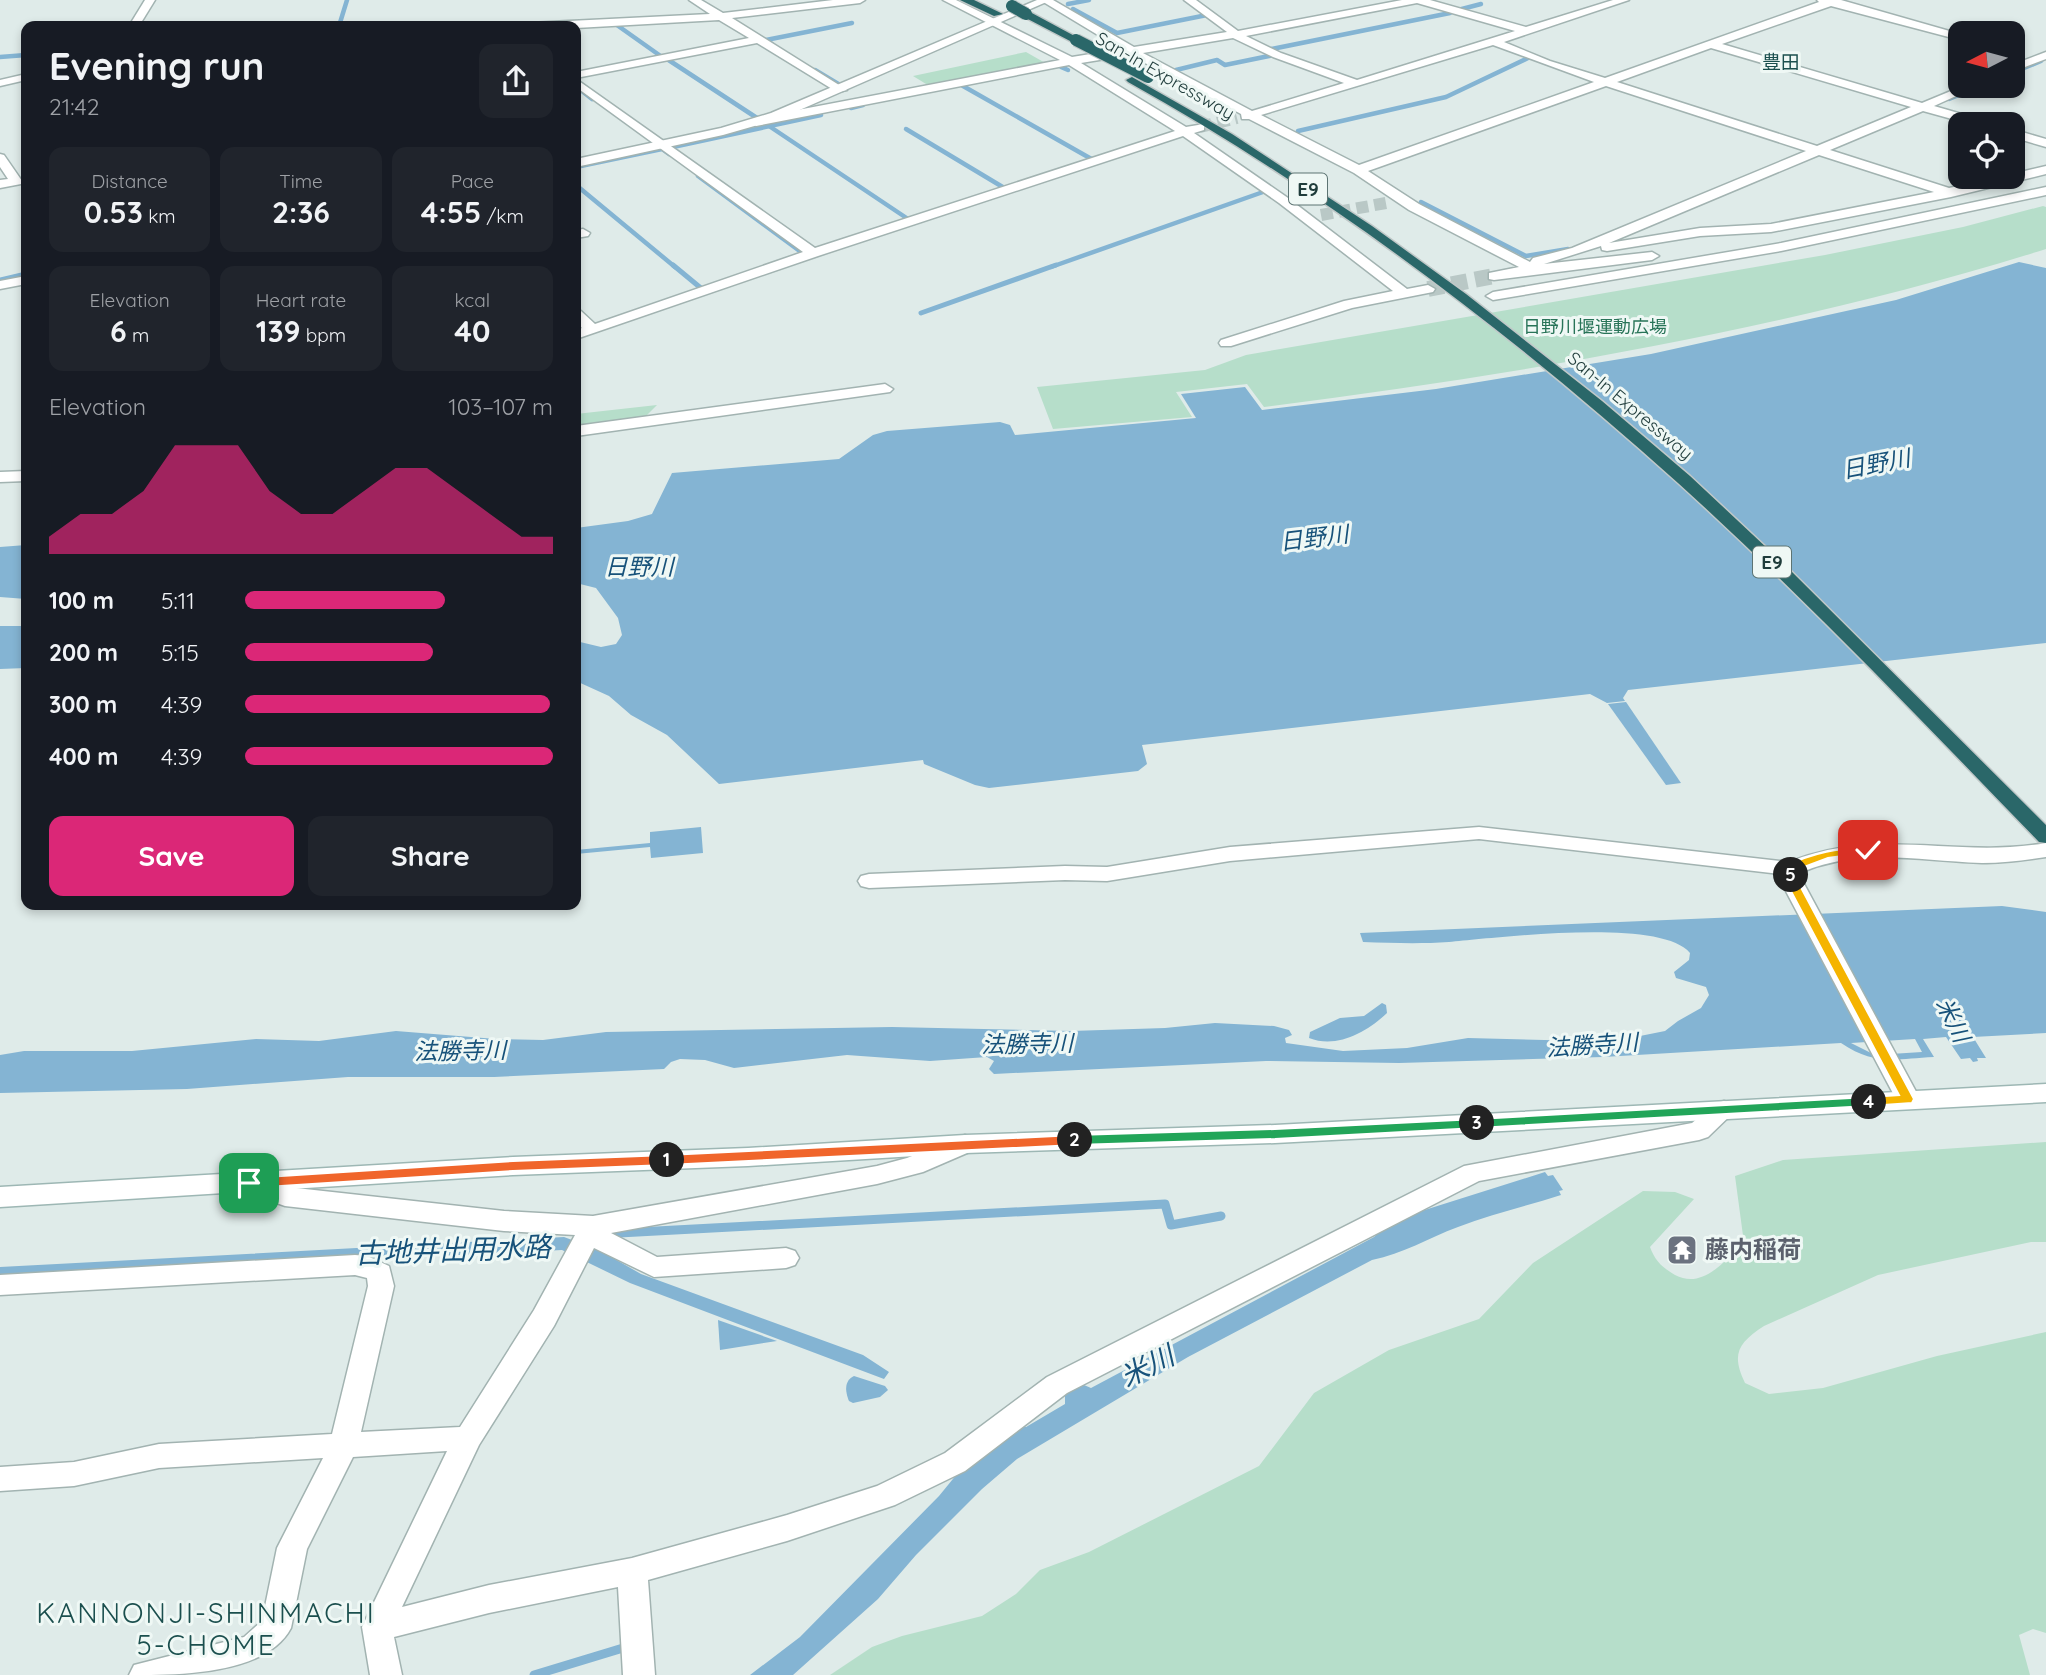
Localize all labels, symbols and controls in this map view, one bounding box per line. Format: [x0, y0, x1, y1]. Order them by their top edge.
north arrow [1948, 21, 2025, 98]
map controls [1948, 21, 2025, 189]
street label: San-In Expressway [1092, 26, 1239, 125]
text: Evening run [49, 42, 264, 90]
button: share [479, 44, 553, 118]
district label: 豊田 [1762, 50, 1800, 74]
text: 21:42 [49, 92, 99, 121]
button: locate [1948, 112, 2025, 189]
text: Distance [92, 169, 168, 193]
text: Time [279, 169, 323, 193]
text: Pace [451, 169, 494, 193]
road number: E9 [1289, 174, 1327, 204]
text: 0.53 [84, 193, 143, 231]
text: 2:36 [272, 193, 330, 231]
text: 4:55 [421, 193, 481, 231]
text: km [143, 204, 176, 228]
text: /km [481, 204, 524, 228]
text: Elevation [90, 288, 170, 312]
text: Heart rate [256, 288, 346, 312]
text: kcal [455, 288, 490, 312]
text: 6 [110, 312, 127, 350]
text: 139 [256, 312, 301, 350]
text: 40 [454, 312, 490, 350]
park label: 日野川堰運動広場 [1523, 315, 1667, 338]
text: m [127, 323, 149, 347]
text: bpm [301, 323, 346, 347]
street label: San-In Expressway [1563, 347, 1698, 465]
text: Elevation [49, 392, 146, 421]
text: 103–107 m [448, 392, 553, 421]
water label: 日野川 [1839, 442, 1915, 484]
water label: 日野川 [1278, 519, 1353, 556]
road number: E9 [1753, 547, 1791, 578]
water label: 日野川 [605, 552, 677, 581]
text: 100 m [49, 586, 114, 615]
text: 5:11 [161, 586, 195, 615]
text: 200 m [49, 638, 118, 667]
text: 5:15 [161, 638, 199, 667]
text: 300 m [49, 690, 117, 719]
text: 4:39 [161, 690, 202, 719]
text: 400 m [49, 742, 118, 771]
text: 4:39 [161, 742, 202, 771]
button: Save [49, 816, 294, 896]
button: Share [308, 816, 553, 896]
pin [1838, 820, 1898, 880]
icon: check [1849, 831, 1887, 869]
pin: 5 [1774, 858, 1809, 892]
text: 5 [1785, 862, 1796, 886]
water label: 米川 [1930, 993, 1978, 1050]
water label: 法勝寺川 [1545, 1027, 1642, 1062]
water label: 法勝寺川 [981, 1028, 1076, 1059]
water label: 法勝寺川 [414, 1035, 509, 1066]
pin: 4 [1852, 1084, 1886, 1120]
text: 4 [1863, 1089, 1874, 1113]
pin: 3 [1460, 1106, 1494, 1140]
text: 3 [1471, 1110, 1482, 1134]
pin: 2 [1058, 1122, 1092, 1158]
text: 2 [1069, 1127, 1080, 1151]
pin: 1 [650, 1142, 684, 1178]
text: 1 [663, 1147, 670, 1171]
pin [219, 1153, 279, 1213]
icon: arrive [230, 1164, 268, 1202]
water label: 古地井出用水路 [354, 1229, 554, 1270]
temple icon: 藤内稲荷 [1665, 1233, 1699, 1267]
place label: 藤内稲荷 [1705, 1234, 1801, 1264]
water label: 米川 [1114, 1336, 1182, 1394]
district label: KANNONJI-SHINMACHI 5-CHOME [36, 1595, 376, 1662]

